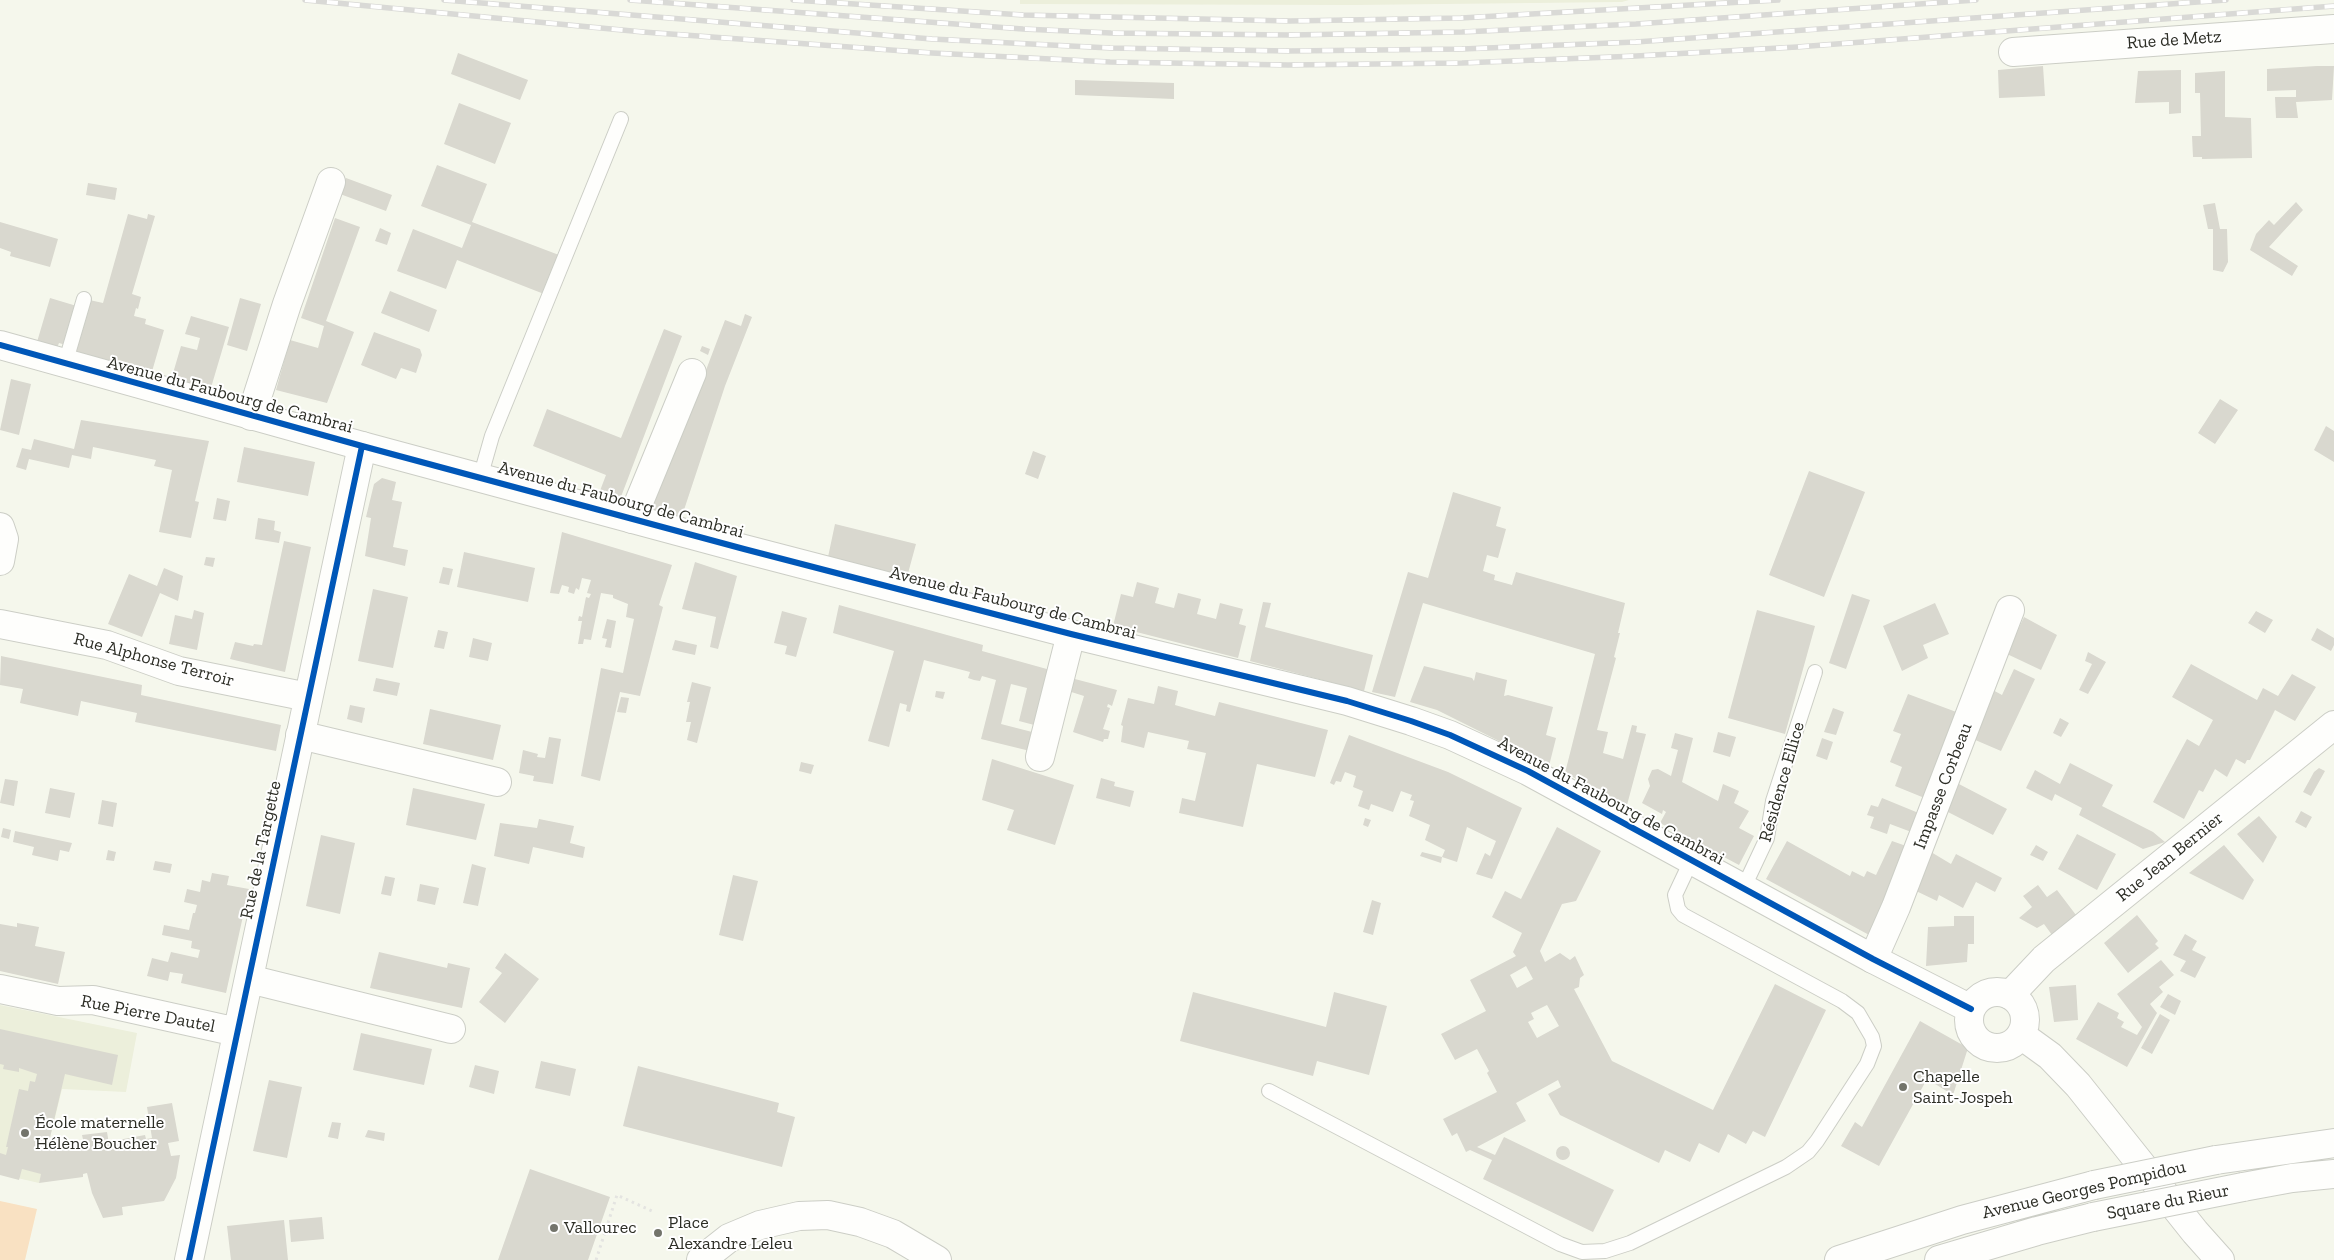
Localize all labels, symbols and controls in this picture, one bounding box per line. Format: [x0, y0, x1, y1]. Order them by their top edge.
street label: Rue de Metz [2126, 26, 2222, 54]
street label: Avenue du Faubourg de Cambrai [105, 352, 355, 438]
street label: Avenue du Faubourg de Cambrai [496, 457, 746, 543]
street label: Avenue du Faubourg de Cambrai [887, 562, 1139, 644]
street label: Rue Alphonse Terroir [71, 628, 237, 692]
street label: Résidence Ellice [1755, 720, 1809, 844]
street label: Impasse Corbeau [1909, 720, 1977, 852]
street label: Avenue du Faubourg de Cambrai [1494, 732, 1728, 870]
street label: Rue de la Targette [236, 779, 286, 921]
street label: Rue Jean Bernier [2112, 807, 2228, 907]
street label: Rue Pierre Dautel [79, 990, 217, 1038]
place label: Chapelle Saint-Jospeh [1913, 1066, 2013, 1108]
marker: Chapelle Saint-Jospeh [1897, 1081, 1909, 1093]
place label: École maternelle Hélène Boucher [35, 1112, 164, 1154]
marker: École maternelle Hélène Boucher [19, 1127, 31, 1139]
street label: Avenue Georges Pompidou [1980, 1156, 2188, 1224]
street label: Square du Rieur [2105, 1180, 2231, 1224]
place label: Place Alexandre Leleu [668, 1212, 793, 1254]
place label: Vallourec [564, 1217, 636, 1239]
marker: Vallourec [548, 1222, 560, 1234]
marker: Place Alexandre Leleu [652, 1227, 664, 1239]

